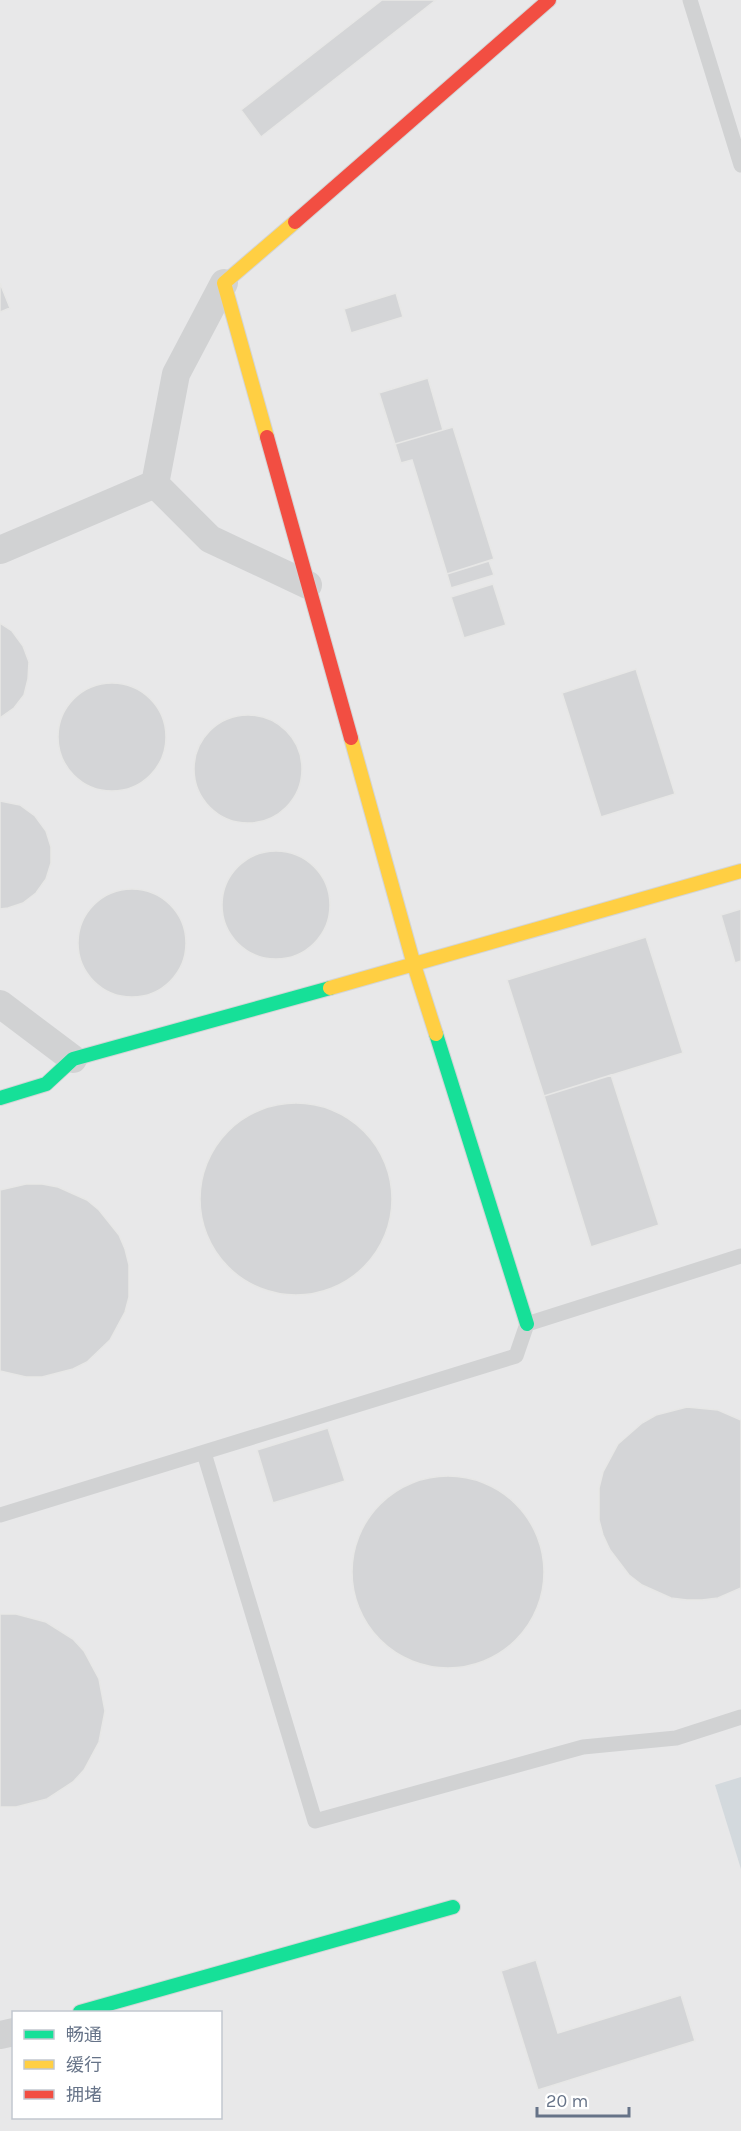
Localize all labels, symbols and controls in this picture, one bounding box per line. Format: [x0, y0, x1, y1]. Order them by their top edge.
legend [12, 2011, 222, 2119]
text: 畅通 [66, 2024, 102, 2046]
text: 缓行 [66, 2054, 102, 2076]
scale bar [537, 2080, 628, 2118]
text: 拥堵 [66, 2084, 102, 2106]
text: 20 m [546, 2090, 588, 2112]

